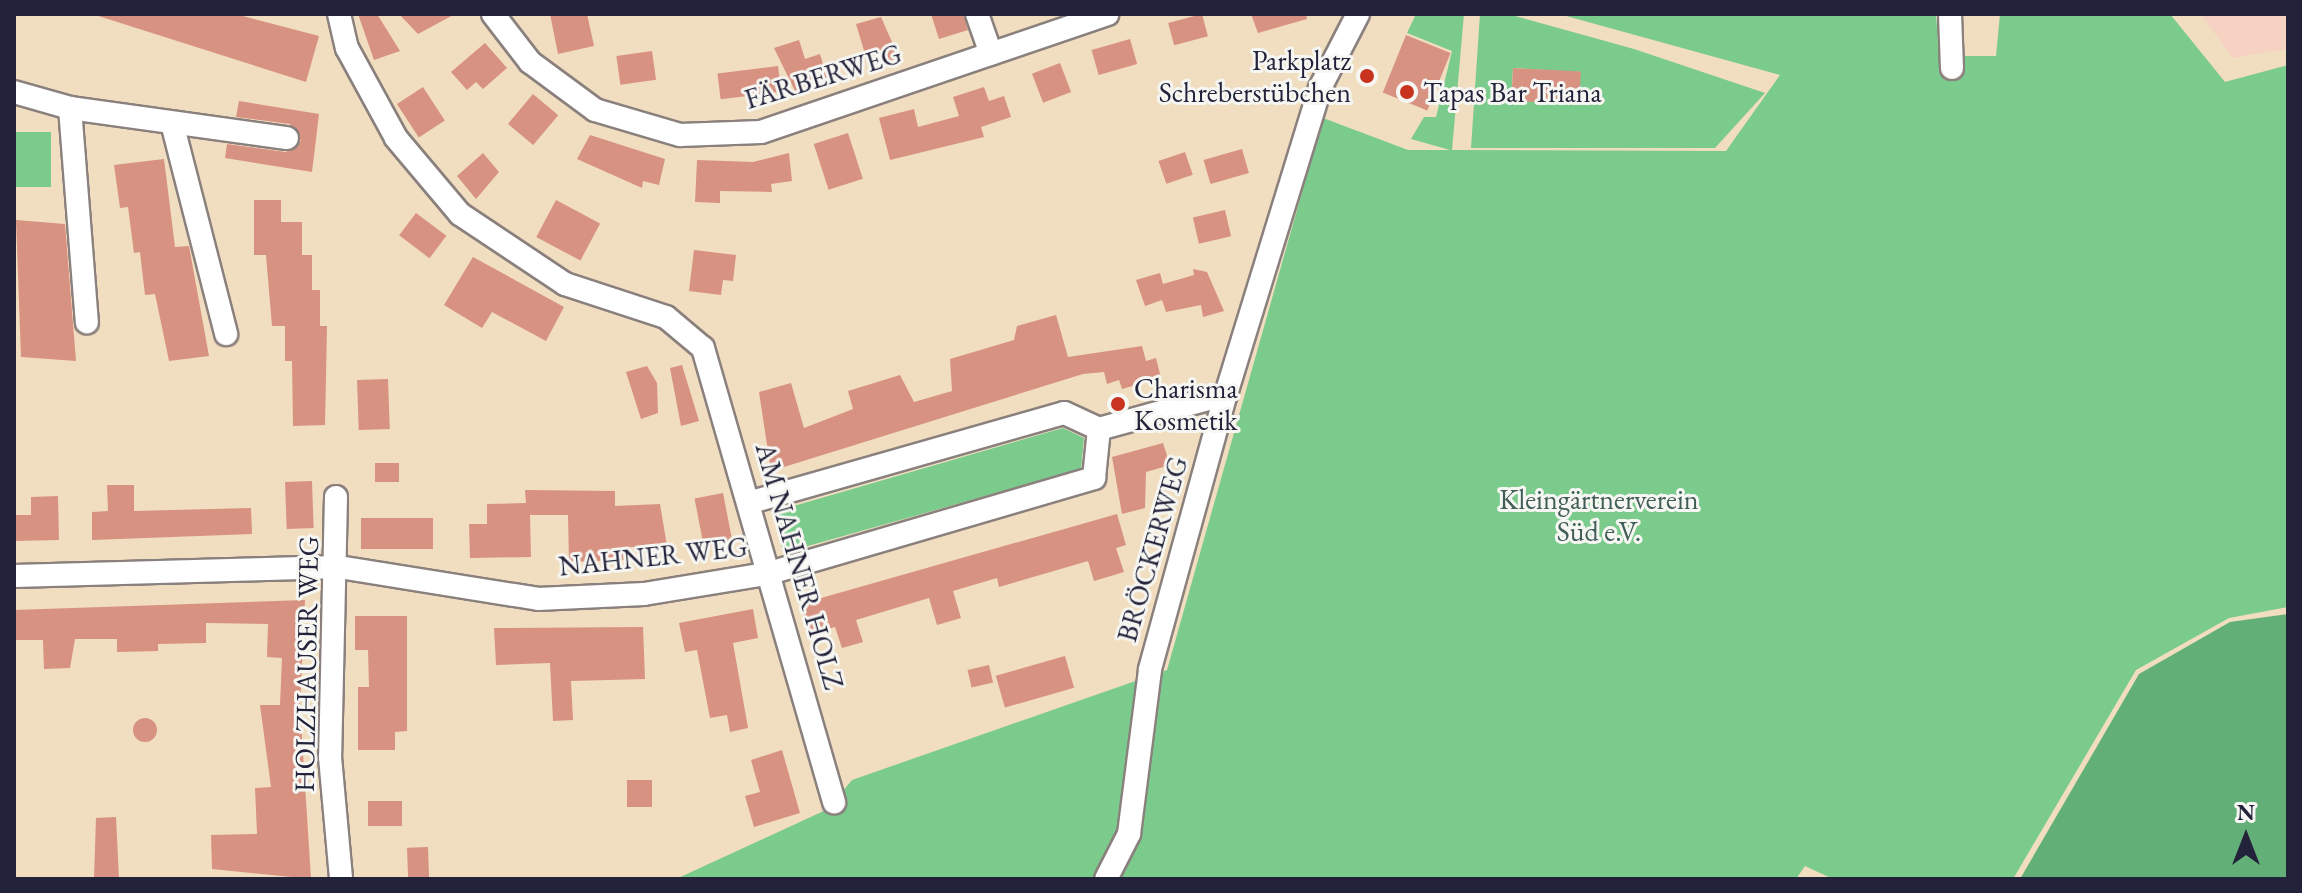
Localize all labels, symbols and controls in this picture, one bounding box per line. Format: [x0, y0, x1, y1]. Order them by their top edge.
street label: FÄRBERWEG [740, 36, 906, 116]
place label: Parkplatz Schreberstübchen [1159, 43, 1351, 109]
marker: Parkplatz Schreberstübchen [1358, 67, 1376, 85]
place label: Tapas Bar Triana [1423, 75, 1602, 109]
marker: Tapas Bar Triana [1398, 83, 1416, 101]
place label: Charisma Kosmetik [1134, 371, 1238, 437]
marker: Charisma Kosmetik [1109, 395, 1127, 413]
street label: AM NAHNER HOLZ [749, 439, 851, 693]
street label: BRÖCKERWEG [1110, 453, 1194, 645]
park label: Kleingärtnerverein Süd e.V. [1499, 482, 1699, 548]
street label: NAHNER WEG [557, 529, 749, 583]
street label: HOLZHAUSER WEG [287, 536, 325, 792]
north arrow [2206, 797, 2286, 877]
text: N [2237, 798, 2255, 827]

